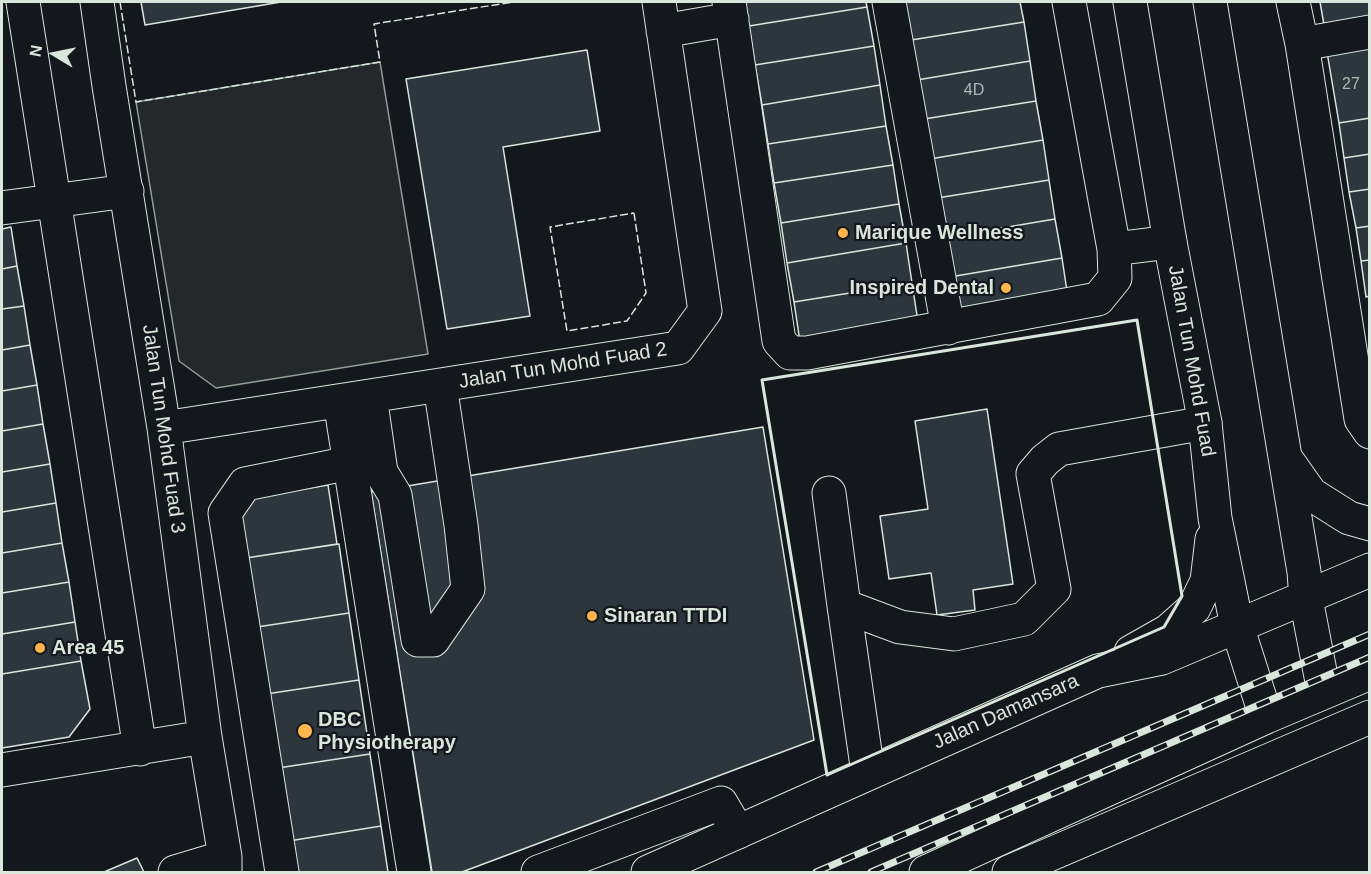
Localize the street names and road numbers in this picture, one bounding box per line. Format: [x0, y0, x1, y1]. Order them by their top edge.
street label: Jalan Tun Mohd Fuad [1162, 263, 1220, 459]
street label: Jalan Tun Mohd Fuad 3 [136, 323, 190, 535]
street label: Jalan Tun Mohd Fuad 2 [457, 338, 669, 394]
street label: Jalan Damansara [930, 669, 1082, 755]

